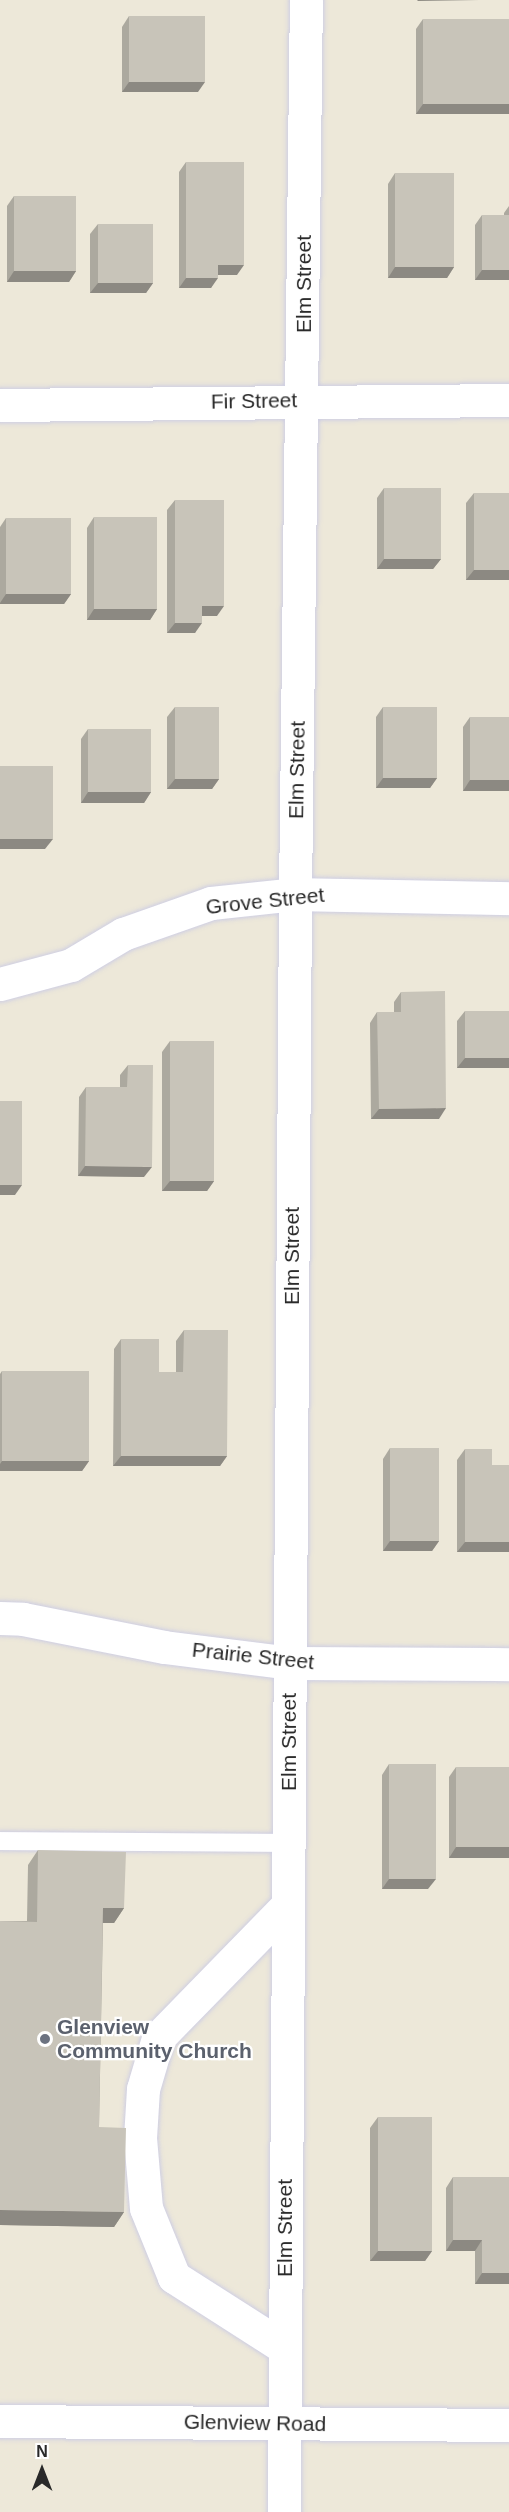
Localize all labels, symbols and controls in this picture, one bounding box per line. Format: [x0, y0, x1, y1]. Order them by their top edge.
street label: Elm Street [291, 235, 317, 333]
street label: Fir Street [211, 388, 297, 414]
street label: Elm Street [284, 721, 310, 819]
street label: Grove Street [204, 882, 326, 920]
street label: Elm Street [279, 1207, 305, 1305]
street label: Prairie Street [191, 1637, 315, 1675]
street label: Elm Street [276, 1693, 302, 1791]
place label: Glenview Community Church [57, 2014, 252, 2064]
marker: Glenview Community Church [38, 2032, 52, 2046]
street label: Elm Street [272, 2179, 298, 2277]
street label: Glenview Road [184, 2409, 326, 2437]
north arrow [12, 2440, 72, 2500]
text: N [36, 2443, 48, 2460]

